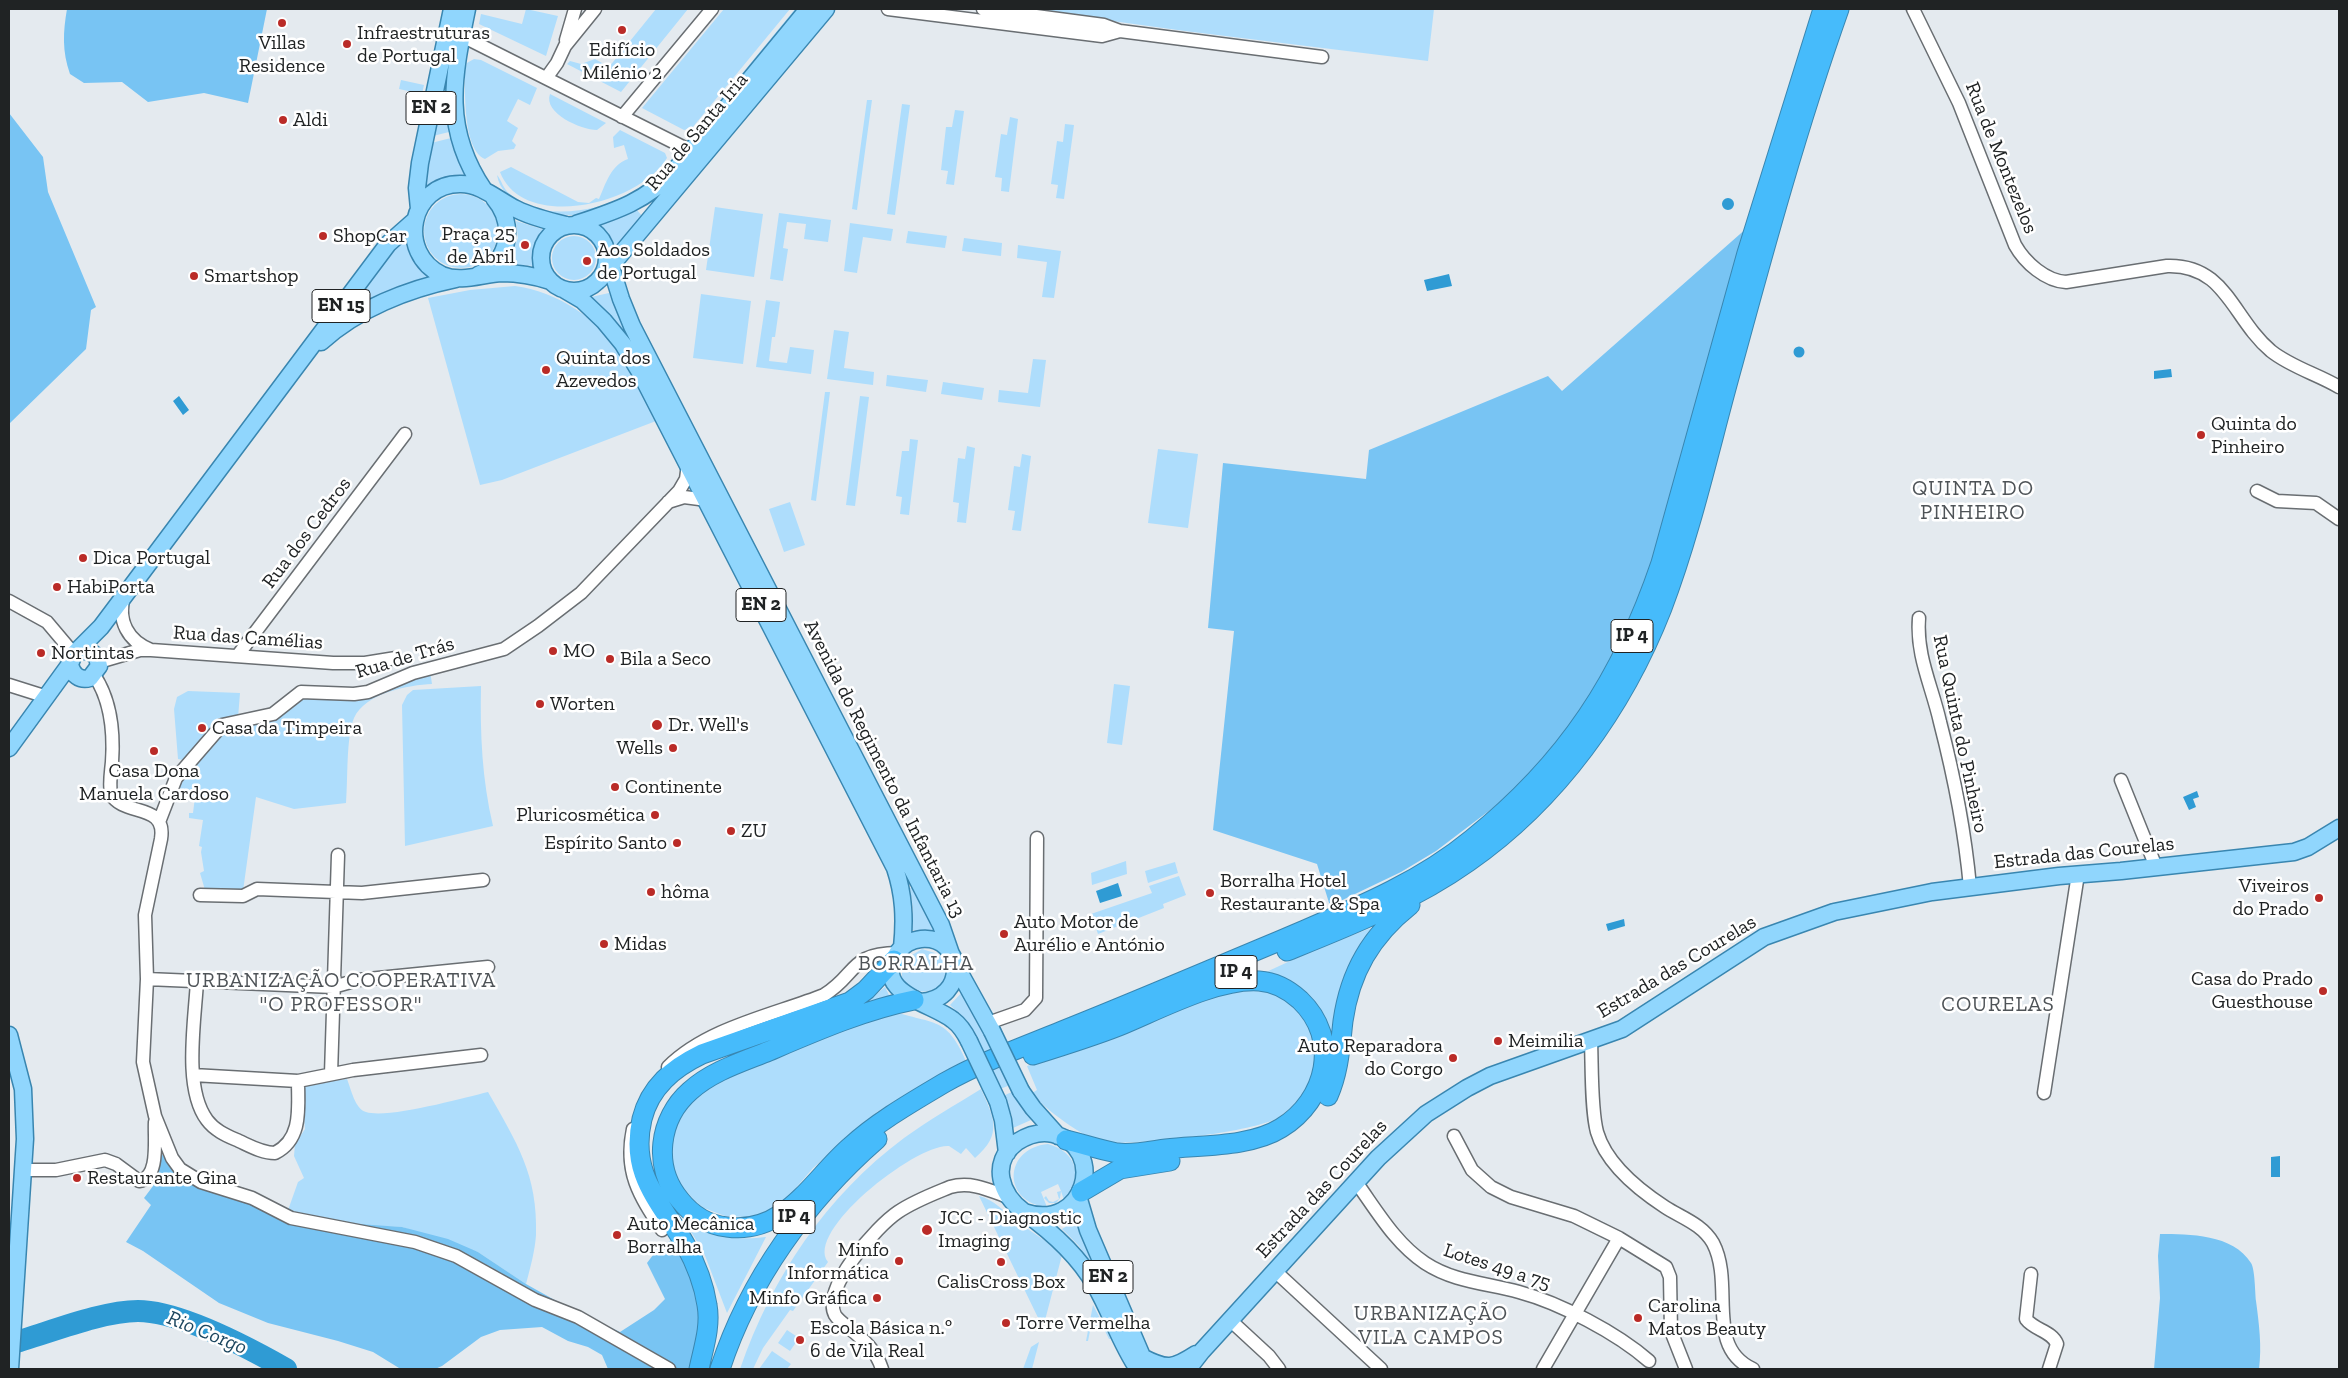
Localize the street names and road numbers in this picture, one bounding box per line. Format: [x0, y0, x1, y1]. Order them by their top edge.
street label: Rua de Santa Iria [641, 68, 753, 196]
street label: Rua de Montezelos [1960, 79, 2042, 237]
road number: EN 2 [406, 92, 456, 125]
road number: EN 15 [312, 290, 370, 322]
street label: Rua dos Cedros [257, 473, 357, 593]
road number: EN 2 [736, 588, 786, 622]
street label: Avenida do Regimento da Infantaria 13 [798, 616, 970, 922]
road number: IP 4 [1611, 620, 1653, 652]
street label: Rua das Camélias [172, 621, 324, 655]
street label: Rua de Trás [353, 632, 457, 684]
street label: Rua Quinta do Pinheiro [1927, 633, 1993, 835]
street label: Estrada das Courelas [1993, 832, 2175, 874]
street label: Estrada das Courelas [1593, 910, 1761, 1024]
road number: IP 4 [1215, 956, 1257, 989]
street label: Estrada das Courelas [1251, 1115, 1393, 1263]
road number: IP 4 [773, 1200, 815, 1234]
street label: Lotes 49 a 75 [1440, 1238, 1554, 1296]
road number: EN 2 [1083, 1260, 1133, 1294]

